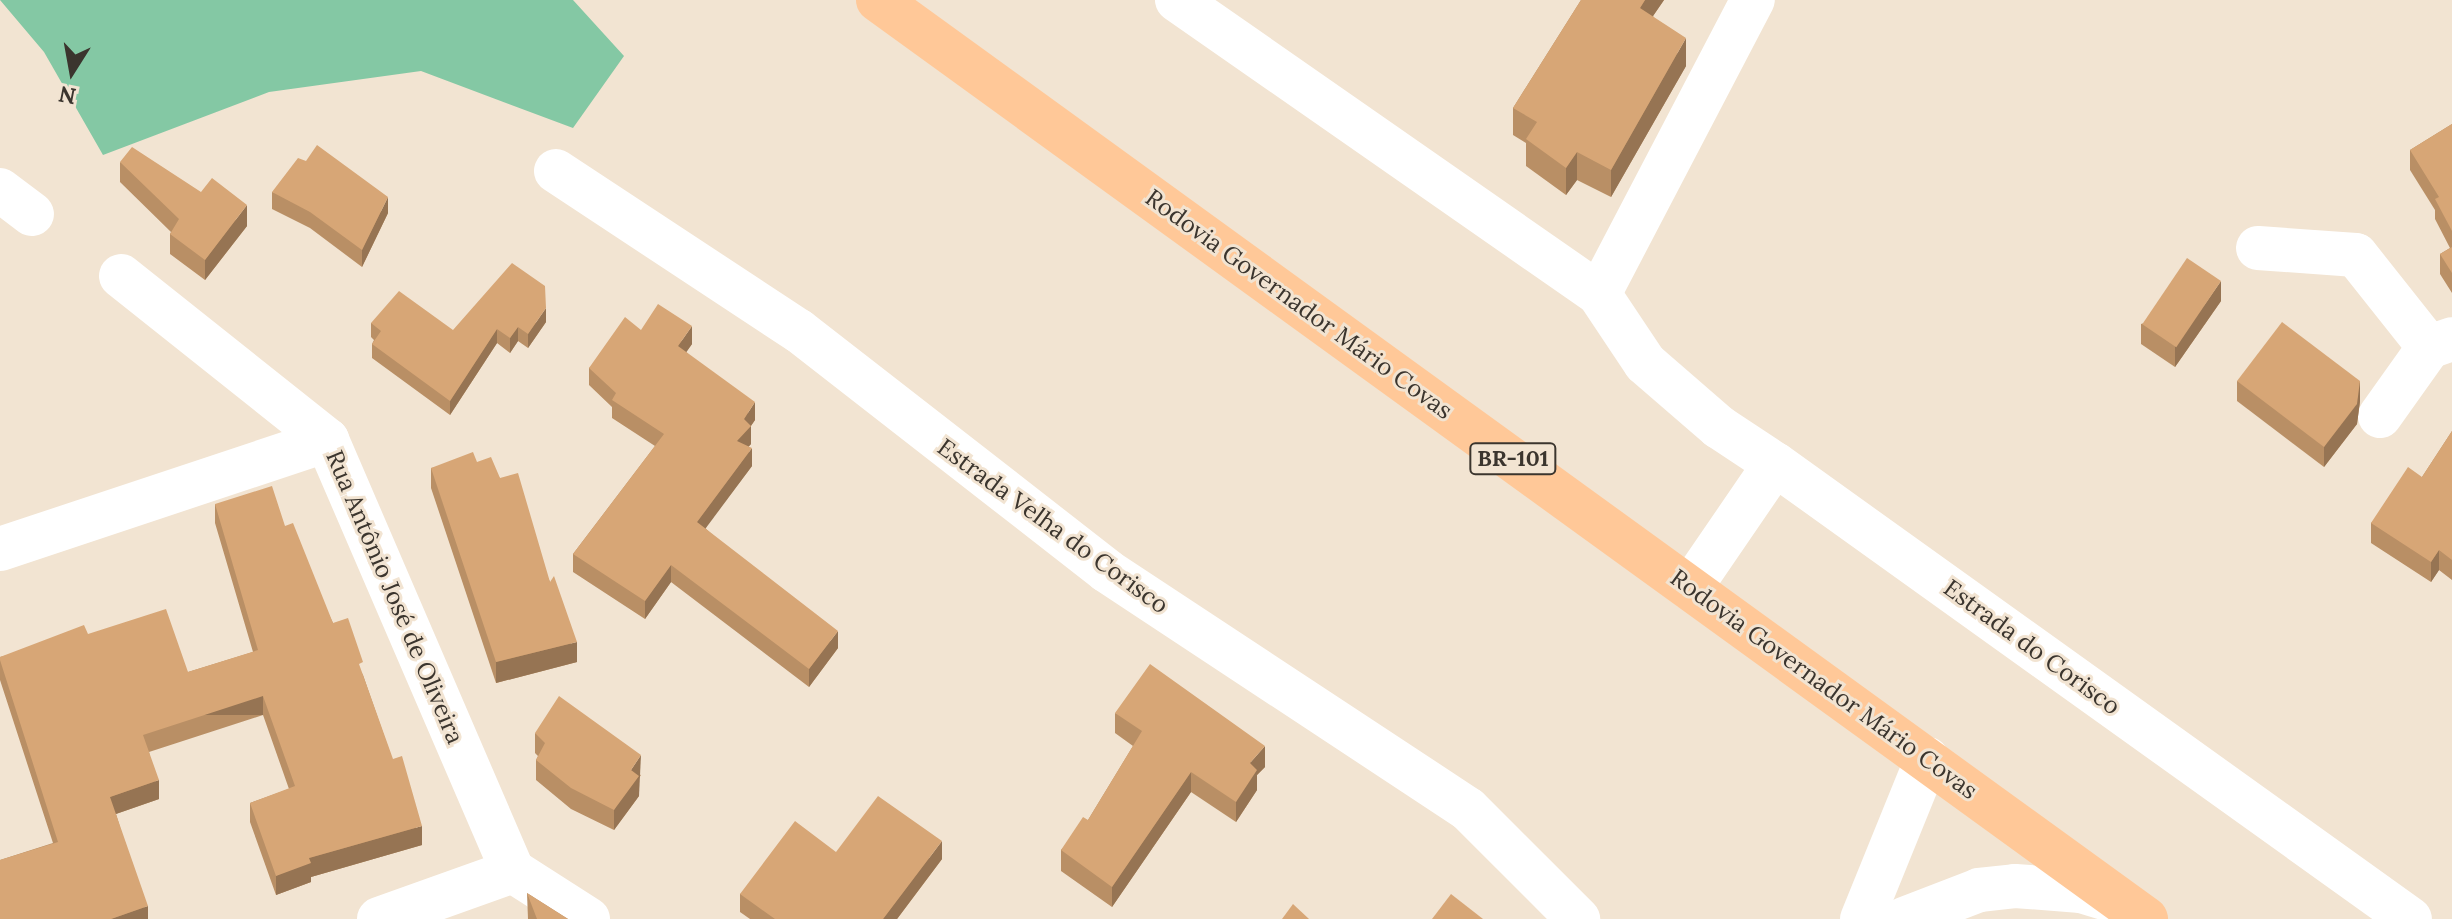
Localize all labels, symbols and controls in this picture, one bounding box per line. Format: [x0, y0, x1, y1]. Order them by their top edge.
north arrow [32, 32, 112, 112]
text: N [56, 80, 78, 111]
street label: Rodovia Governador Mário Covas [1140, 183, 1458, 425]
street label: Estrada Velha do Corisco [932, 432, 1174, 620]
road number: BR-101 [1469, 441, 1557, 477]
street label: Rua Antônio José de Oliveira [320, 446, 470, 748]
street label: Rodovia Governador Mário Covas [1665, 563, 1983, 805]
street label: Estrada do Corisco [1938, 573, 2126, 721]

